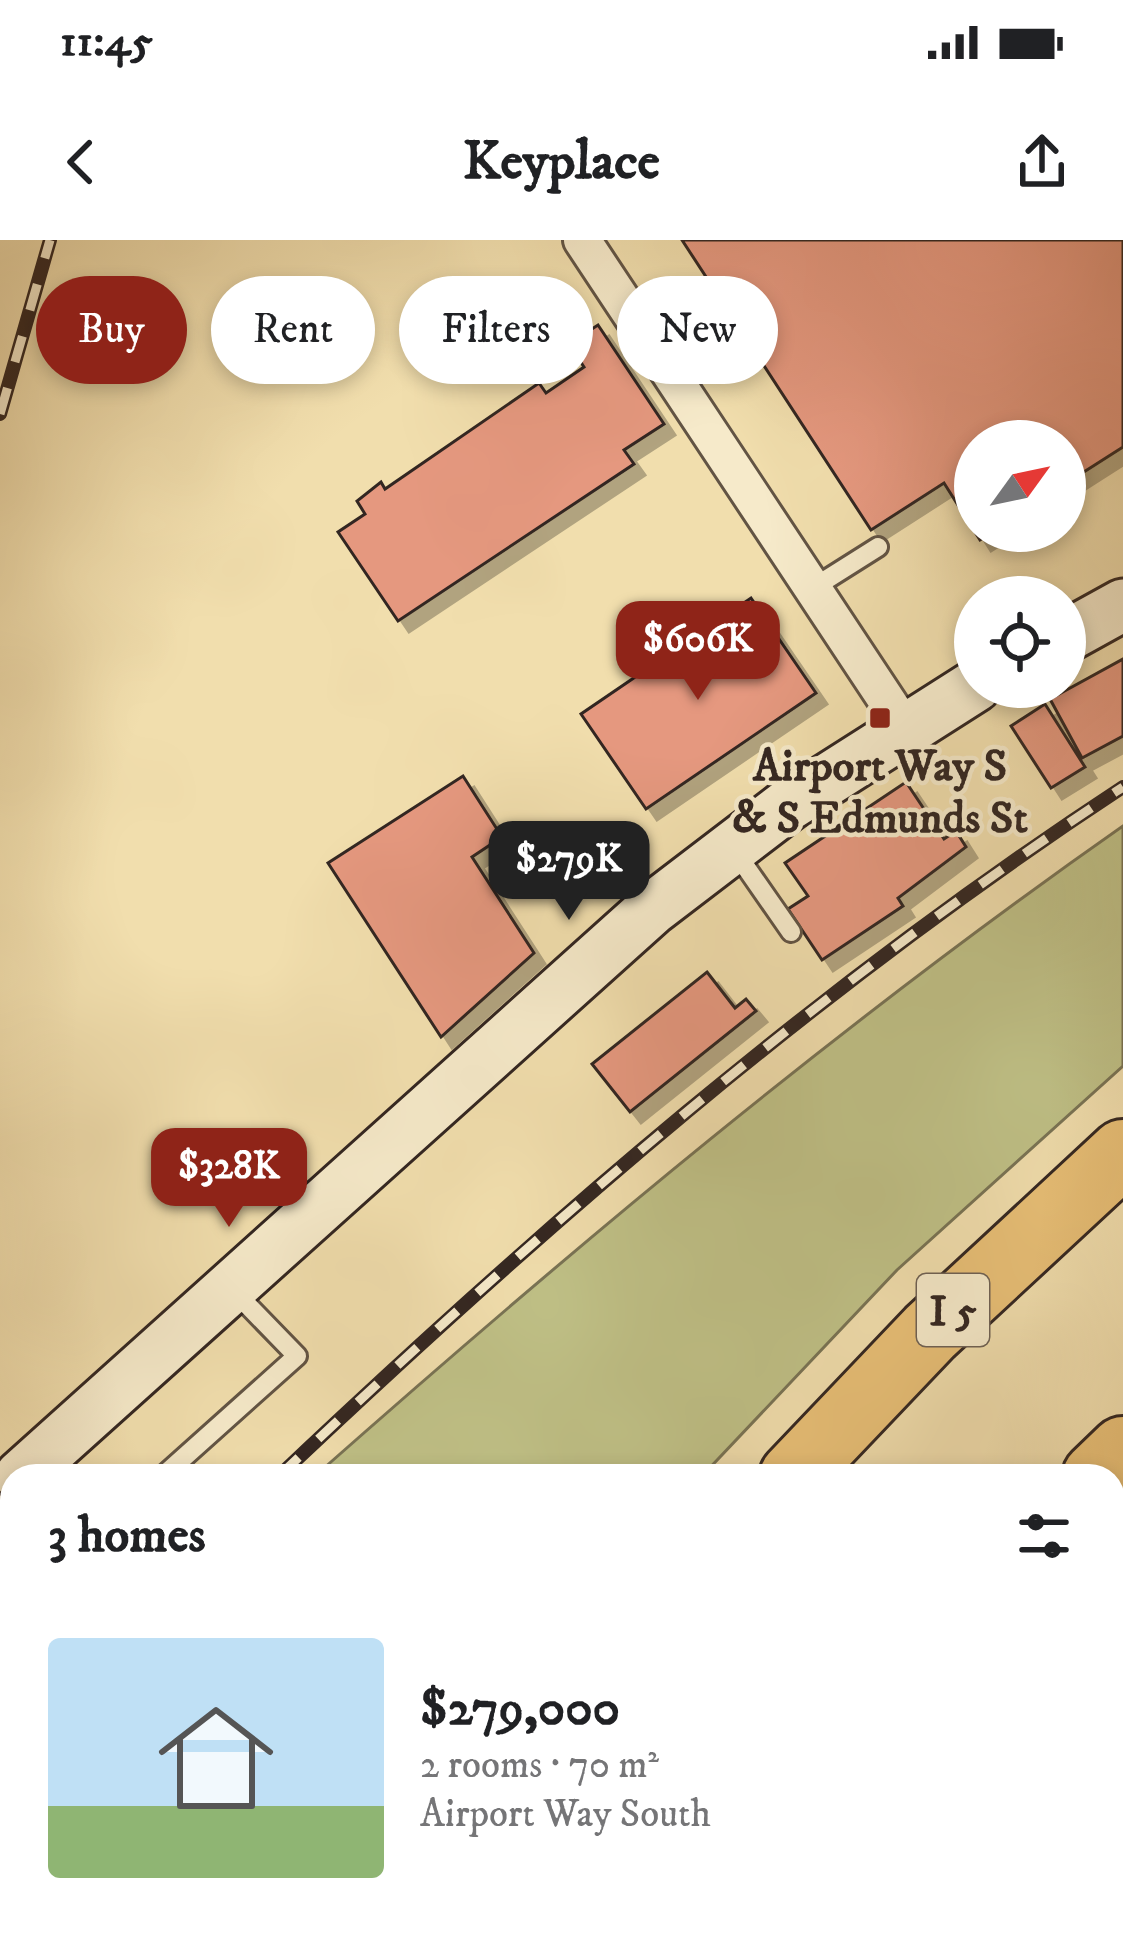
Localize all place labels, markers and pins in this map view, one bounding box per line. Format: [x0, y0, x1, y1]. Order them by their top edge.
pin: $606K [614, 601, 782, 703]
marker: Airport Way S & S Edmunds St [867, 705, 893, 731]
place label: Airport Way S & S Edmunds St [732, 739, 1028, 847]
pin: $279K [485, 821, 653, 923]
pin: $328K [145, 1128, 313, 1230]

